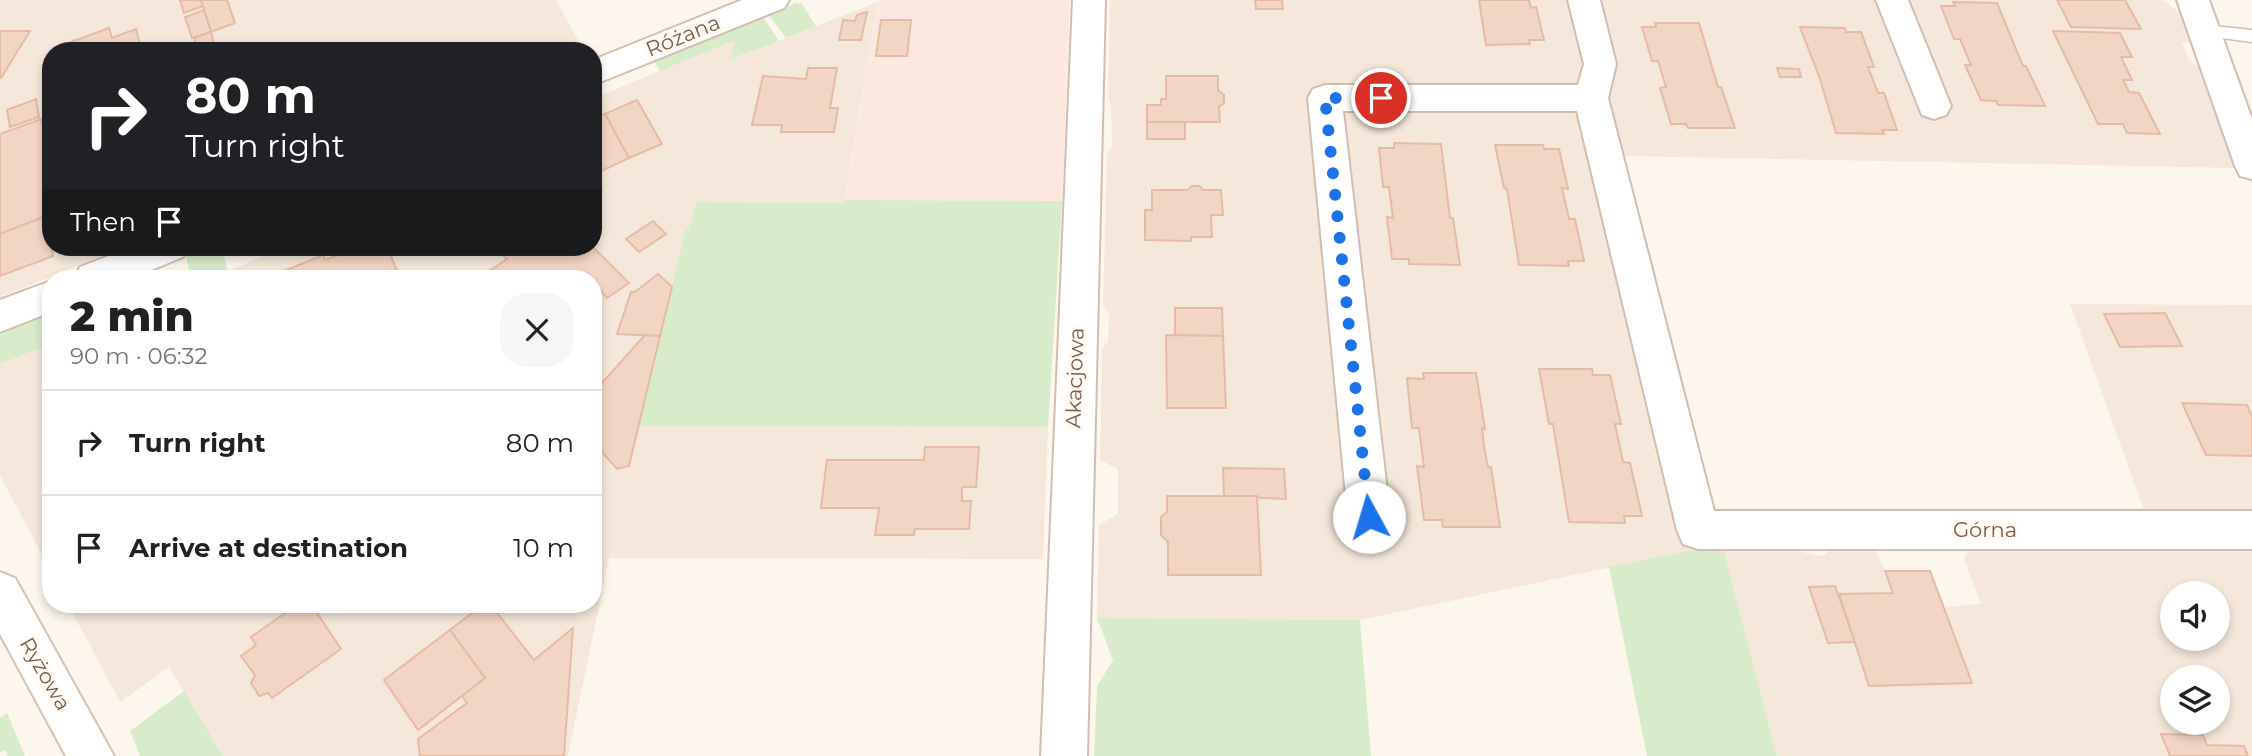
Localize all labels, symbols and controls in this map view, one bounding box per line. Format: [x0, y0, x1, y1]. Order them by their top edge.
street label: Różana [642, 9, 724, 62]
text: 80 m [185, 66, 316, 125]
pin [1351, 68, 1411, 128]
icon: right [70, 70, 161, 161]
icon: arrive [1362, 79, 1400, 117]
text: Turn right [185, 126, 345, 165]
icon: arrive [150, 203, 188, 241]
text: Then [70, 206, 136, 238]
text: 2 min [70, 290, 194, 342]
button: close [500, 293, 574, 367]
street label: Akacjowa [1060, 327, 1089, 429]
text: 90 m · 06:32 [70, 342, 208, 370]
icon: right [70, 424, 108, 462]
text: Turn right [129, 427, 265, 459]
text: 80 m [506, 427, 574, 459]
position arrow [1332, 480, 1406, 554]
street label: Górna [1953, 517, 2017, 542]
icon: arrive [70, 529, 108, 567]
text: Arrive at destination [129, 532, 408, 564]
text: 10 m [513, 532, 574, 564]
map controls [2160, 581, 2230, 735]
button: sound [2160, 581, 2230, 651]
street label: Ryżowa [15, 633, 76, 715]
button: layers [2160, 665, 2230, 735]

